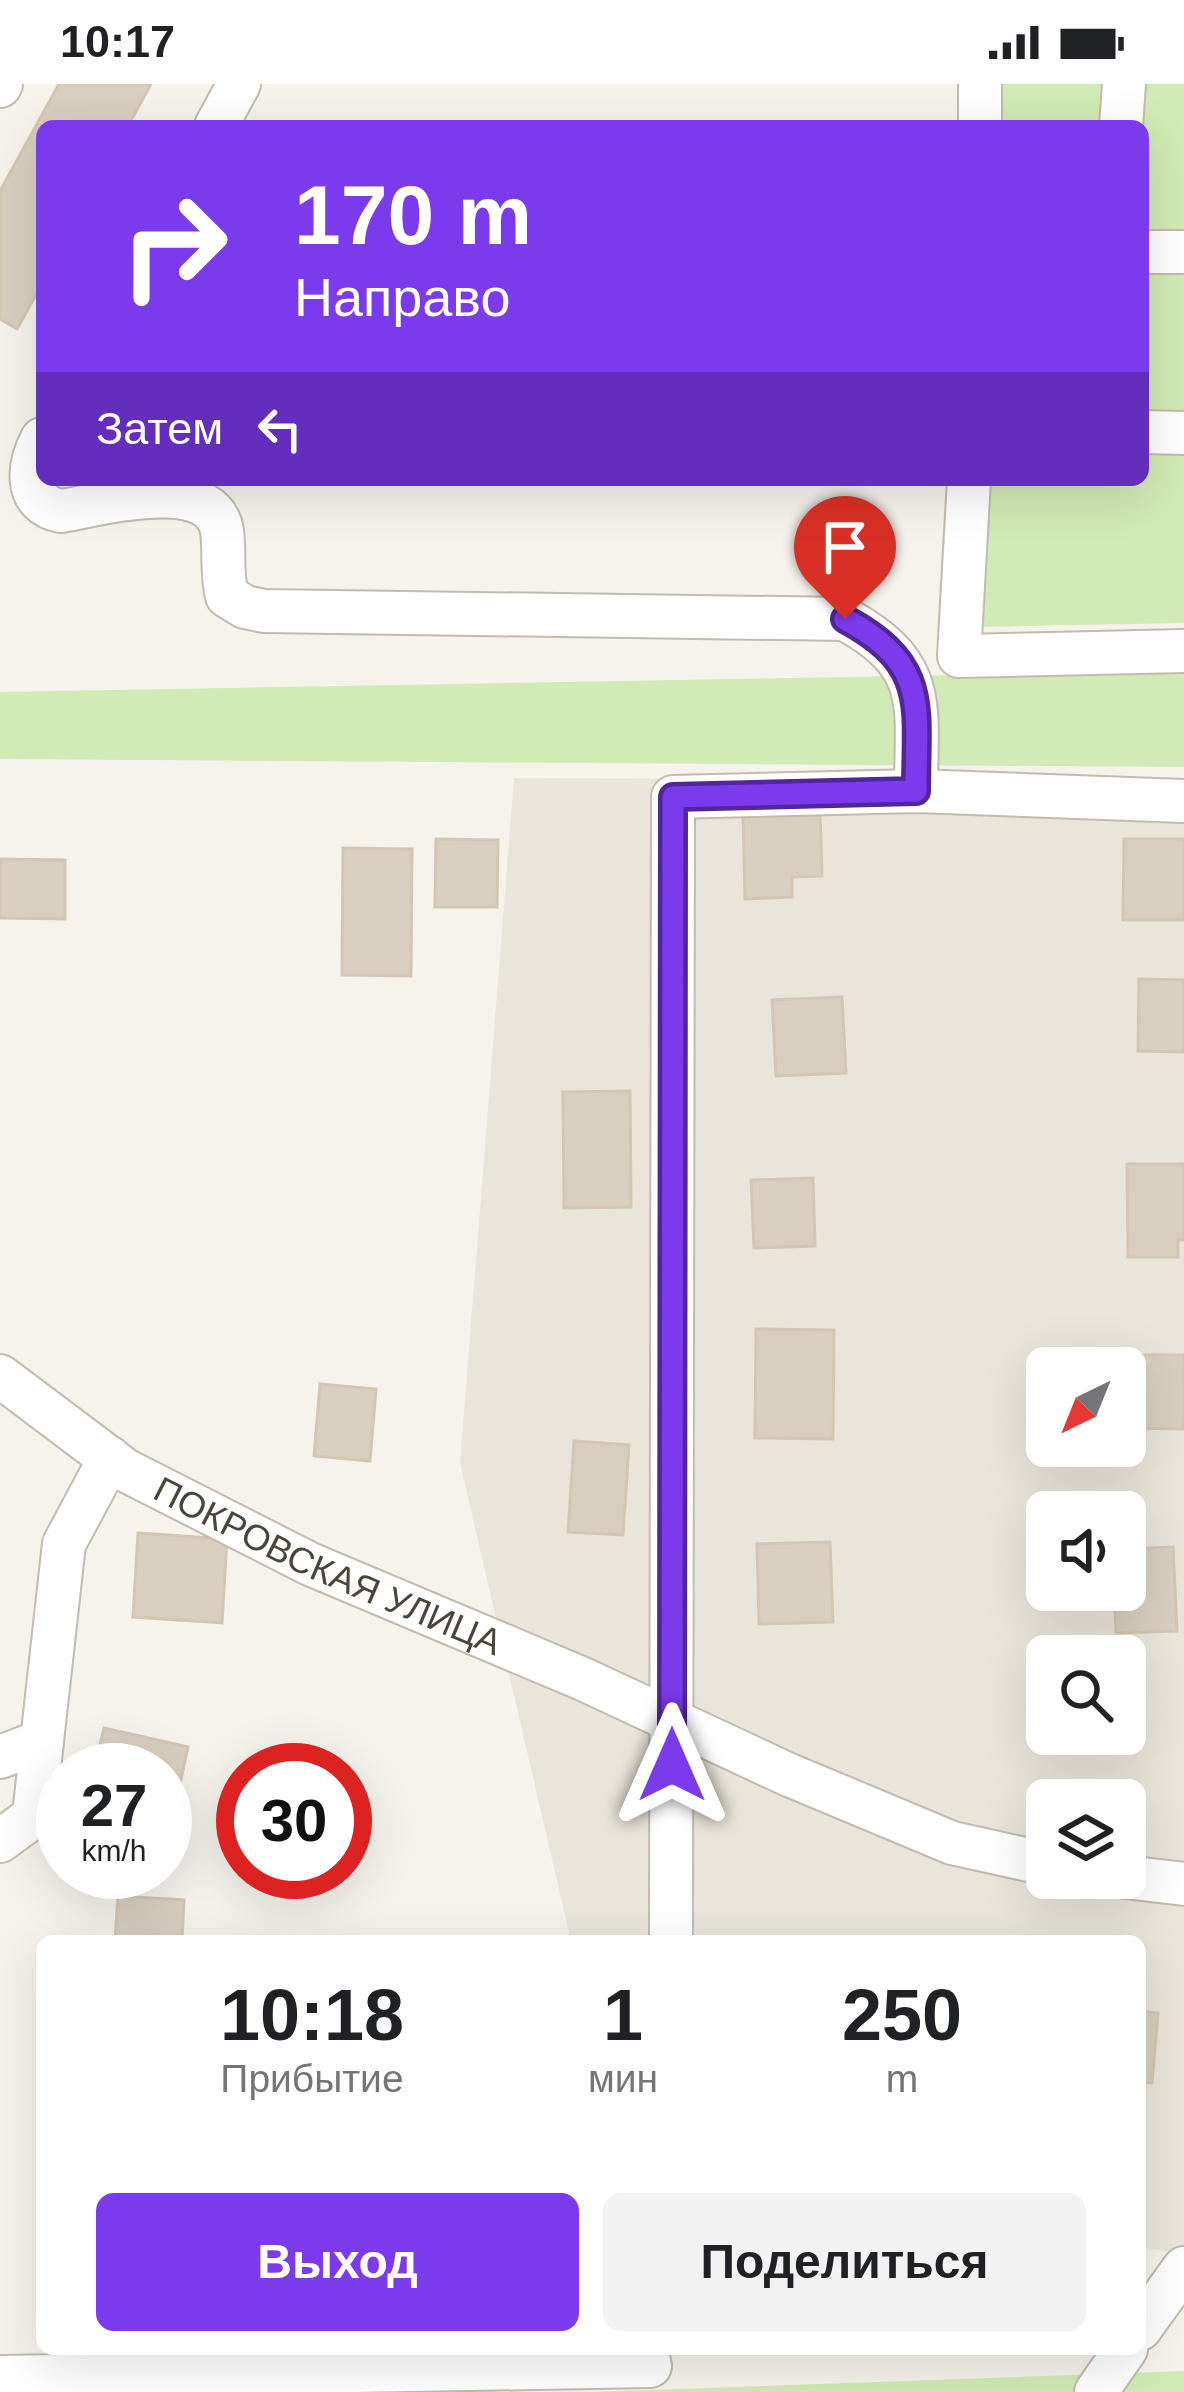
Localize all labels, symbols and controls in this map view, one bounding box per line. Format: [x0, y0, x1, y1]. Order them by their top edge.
text: 10:17 [60, 16, 175, 67]
icon: right [96, 168, 252, 324]
text: 170 m [294, 168, 532, 262]
text: Направо [294, 267, 510, 327]
icon: left [247, 396, 313, 462]
text: Затем [96, 403, 223, 454]
pin [794, 496, 896, 619]
icon: arrive [812, 514, 878, 580]
north arrow [1026, 1347, 1146, 1467]
map controls [1026, 1347, 1146, 1899]
street label: ПОКРОВСКАЯ УЛИЦА [147, 1468, 508, 1663]
button: sound [1026, 1491, 1146, 1611]
button: search [1026, 1635, 1146, 1755]
position arrow [609, 1702, 735, 1828]
speed limit sign: 30 [216, 1743, 372, 1899]
text: 27 [81, 1772, 147, 1839]
button: layers [1026, 1779, 1146, 1899]
text: km/h [81, 1834, 147, 1867]
text: 10:18 [220, 1975, 404, 2055]
text: 1 [603, 1975, 643, 2055]
text: 250 [842, 1975, 962, 2055]
text: Прибытие [220, 2057, 404, 2100]
text: мин [588, 2057, 658, 2100]
text: m [886, 2057, 918, 2100]
button: Выход [96, 2193, 579, 2331]
button: Поделиться [603, 2193, 1086, 2331]

